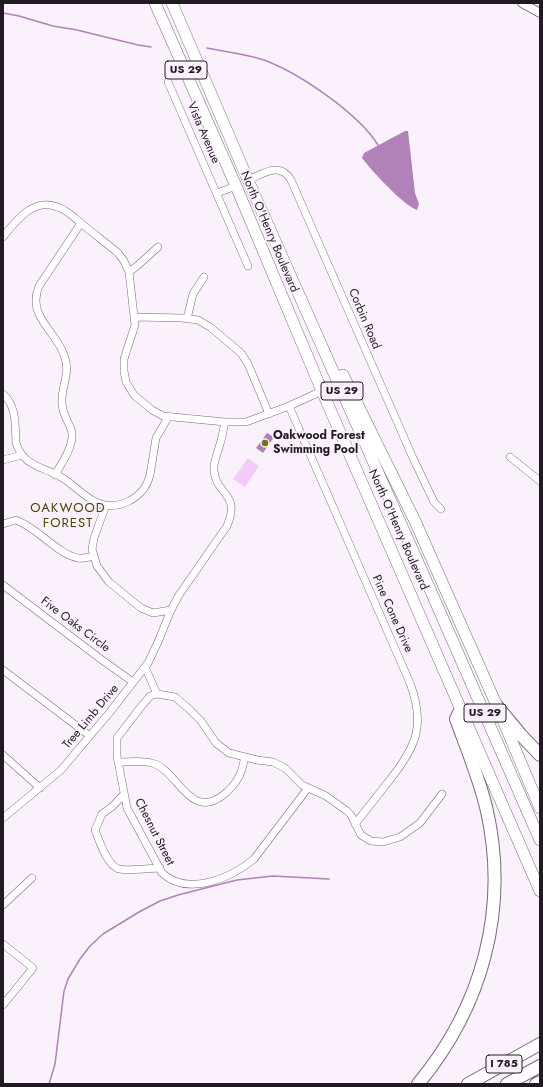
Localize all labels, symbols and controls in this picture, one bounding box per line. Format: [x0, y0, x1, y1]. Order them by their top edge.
road number: US 29 [165, 61, 207, 79]
street label: Vista Avenue [184, 100, 222, 166]
street label: North O'Henry Boulevard [237, 169, 301, 295]
street label: Corbin Road [345, 286, 383, 352]
road number: US 29 [321, 382, 363, 400]
place label: Oakwood Forest Swimming Pool [273, 429, 365, 457]
marker: Oakwood Forest Swimming Pool [260, 438, 270, 448]
street label: North O'Henry Boulevard [365, 468, 431, 592]
district label: OAKWOOD FOREST [30, 501, 106, 532]
street label: Pine Cone Drive [368, 573, 416, 655]
street label: Five Oaks Circle [38, 594, 112, 656]
street label: Tree Limb Drive [60, 682, 122, 752]
road number: US 29 [464, 704, 506, 722]
street label: Chesnut Street [131, 796, 177, 868]
road number: I 785 [486, 1055, 522, 1073]

